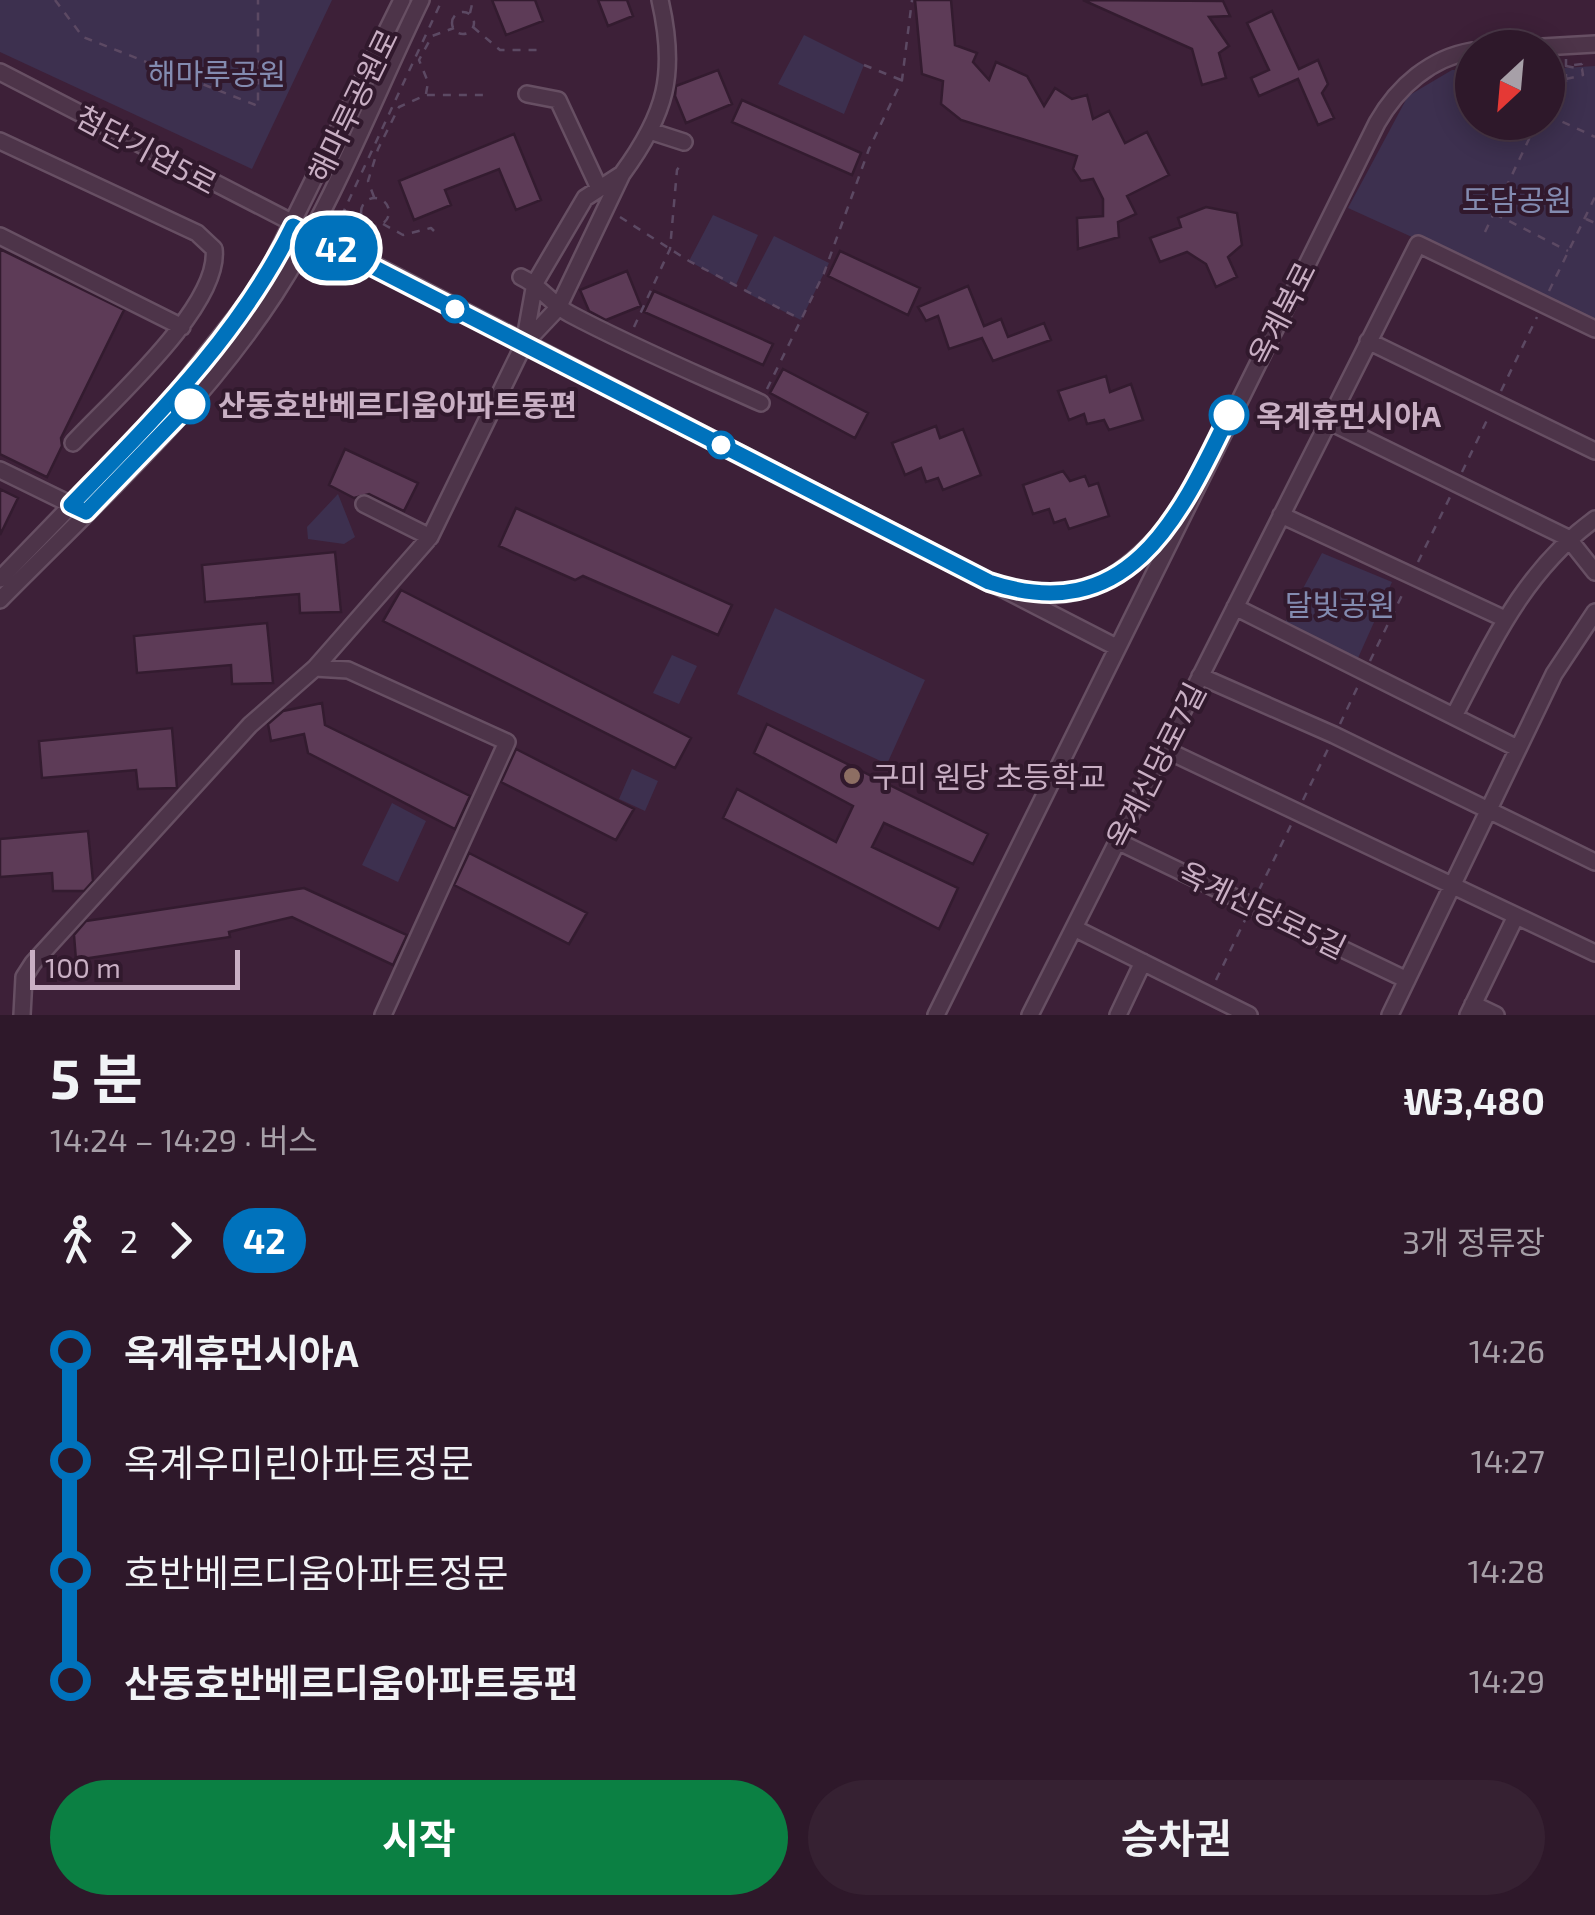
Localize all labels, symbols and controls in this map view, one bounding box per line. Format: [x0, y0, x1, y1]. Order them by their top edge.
street label: 해마루공원로 [300, 23, 404, 187]
north arrow [1455, 30, 1565, 140]
map controls [1455, 30, 1565, 140]
park label: 해마루공원 [148, 55, 286, 91]
street label: 첨단기업5로 [71, 97, 223, 201]
park label: 도담공원 [1462, 181, 1572, 217]
line badge: 42 [291, 216, 381, 280]
text: 42 [315, 227, 357, 269]
street label: 옥계북로 [1240, 256, 1322, 370]
unlabelled marker [442, 296, 468, 322]
marker: 산동호반베르디움아파트동편 [171, 385, 209, 423]
place label: 산동호반베르디움아파트동편 [218, 386, 577, 422]
marker: 옥계휴먼시아A [1210, 396, 1248, 434]
place label: 옥계휴먼시아A [1256, 397, 1442, 433]
unlabelled marker [708, 432, 734, 458]
park label: 달빛공원 [1285, 586, 1395, 622]
street label: 옥계신당로7길 [1098, 676, 1212, 854]
place label: 구미 원당 초등학교 [872, 758, 1106, 794]
marker: 구미 원당 초등학교 [841, 765, 863, 787]
street label: 옥계신당로5길 [1173, 853, 1353, 965]
scale bar [30, 945, 240, 990]
text: 100 m [45, 950, 121, 984]
text: 5 분 [50, 1044, 143, 1110]
text: ₩3,480 [1403, 1077, 1545, 1123]
text: 14:24 – 14:29 · 버스 [50, 1120, 318, 1158]
icon: walk [50, 1213, 105, 1268]
icon: forward [153, 1213, 208, 1268]
text: 42 [243, 1219, 286, 1261]
text: 2 [120, 1221, 138, 1259]
text: 3개 정류장 [1402, 1222, 1545, 1260]
text: 옥계휴먼시아A [124, 1329, 359, 1375]
text: 14:26 [1469, 1331, 1545, 1369]
text: 옥계우미린아파트정문 [124, 1439, 474, 1485]
text: 14:27 [1471, 1441, 1545, 1479]
text: 호반베르디움아파트정문 [124, 1549, 509, 1595]
text: 14:28 [1468, 1551, 1545, 1589]
text: 산동호반베르디움아파트동편 [124, 1659, 578, 1705]
text: 14:29 [1469, 1661, 1545, 1699]
button: 시작 [50, 1780, 788, 1895]
button: 승차권 [808, 1780, 1545, 1895]

